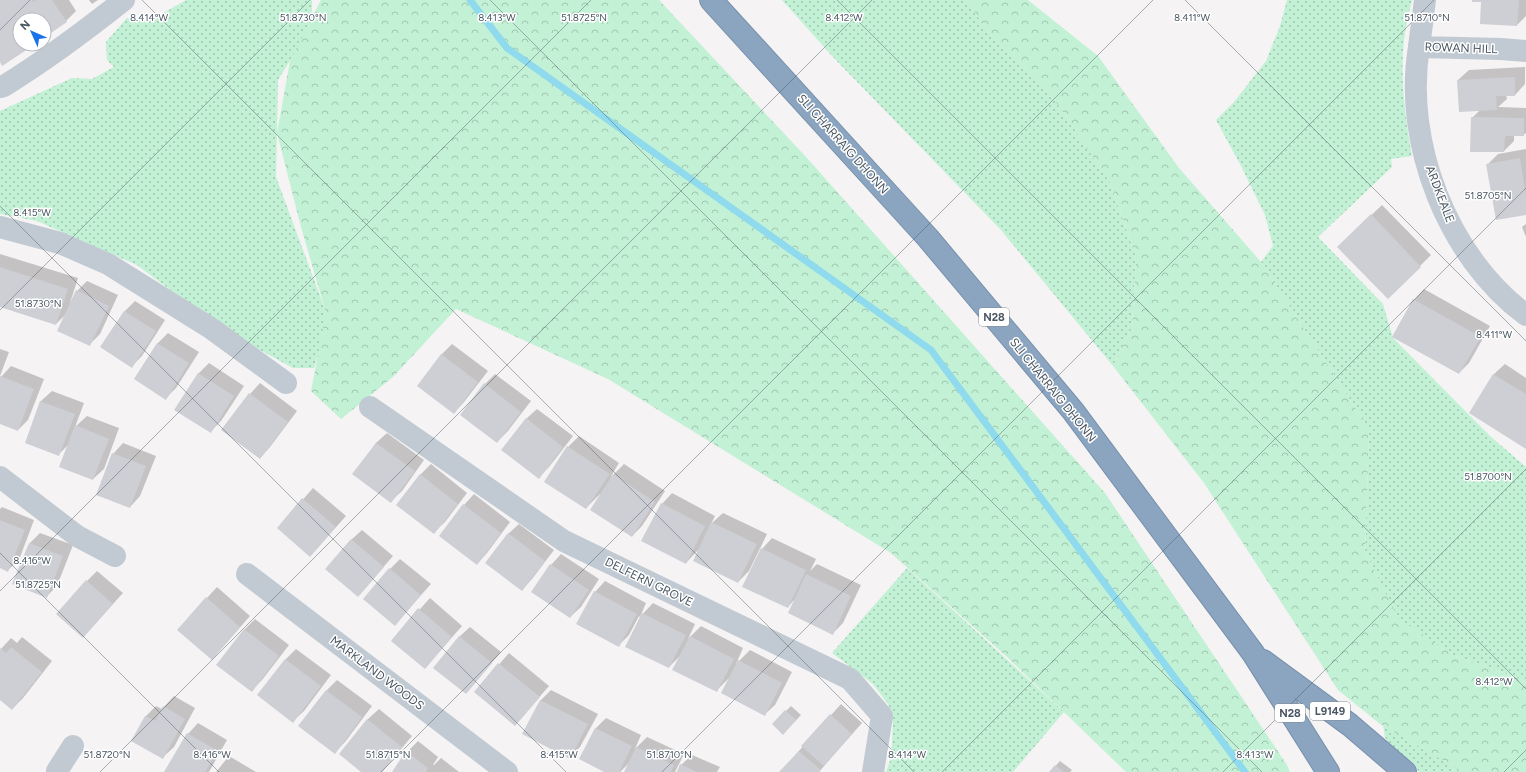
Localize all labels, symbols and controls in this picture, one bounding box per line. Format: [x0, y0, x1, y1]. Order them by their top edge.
text: 8.414°W [130, 11, 168, 24]
text: 51.8730°N [280, 11, 326, 24]
text: 8.413°W [478, 11, 516, 24]
text: 51.8725°N [561, 11, 607, 24]
text: 8.412°W [825, 11, 863, 24]
text: 8.411°W [1174, 11, 1210, 24]
text: 51.8710°N [1404, 11, 1450, 24]
north arrow [12, 12, 52, 52]
text: N [18, 18, 33, 33]
street label: ROWAN HILL [1424, 40, 1498, 56]
street label: SLI CHARRAIG DHONN [795, 91, 891, 197]
street label: ARDKEALE [1423, 164, 1457, 224]
text: 51.8705°N [1464, 189, 1512, 202]
text: 8.415°W [13, 206, 51, 219]
text: 51.8730°N [15, 297, 61, 310]
road number: N28 [979, 308, 1009, 326]
text: 8.411°W [1476, 328, 1512, 341]
street label: SLI CHARRAIG DHONN [1007, 335, 1099, 445]
text: 51.8700°N [1464, 470, 1512, 483]
text: 8.416°W [13, 554, 51, 567]
street label: DELFERN GROVE [603, 555, 695, 609]
text: 51.8725°N [15, 578, 61, 591]
street label: MARKLAND WOODS [327, 633, 427, 713]
text: 8.412°W [1475, 675, 1513, 688]
road number: L9149 [1310, 702, 1350, 720]
road number: N28 [1275, 704, 1305, 722]
text: 51.8720°N [84, 748, 130, 761]
text: 8.416°W [193, 748, 231, 761]
text: 51.8715°N [366, 748, 410, 761]
text: 8.415°W [540, 748, 578, 761]
text: 51.8710°N [646, 748, 692, 761]
text: 8.414°W [888, 748, 926, 761]
text: 8.413°W [1236, 748, 1274, 761]

